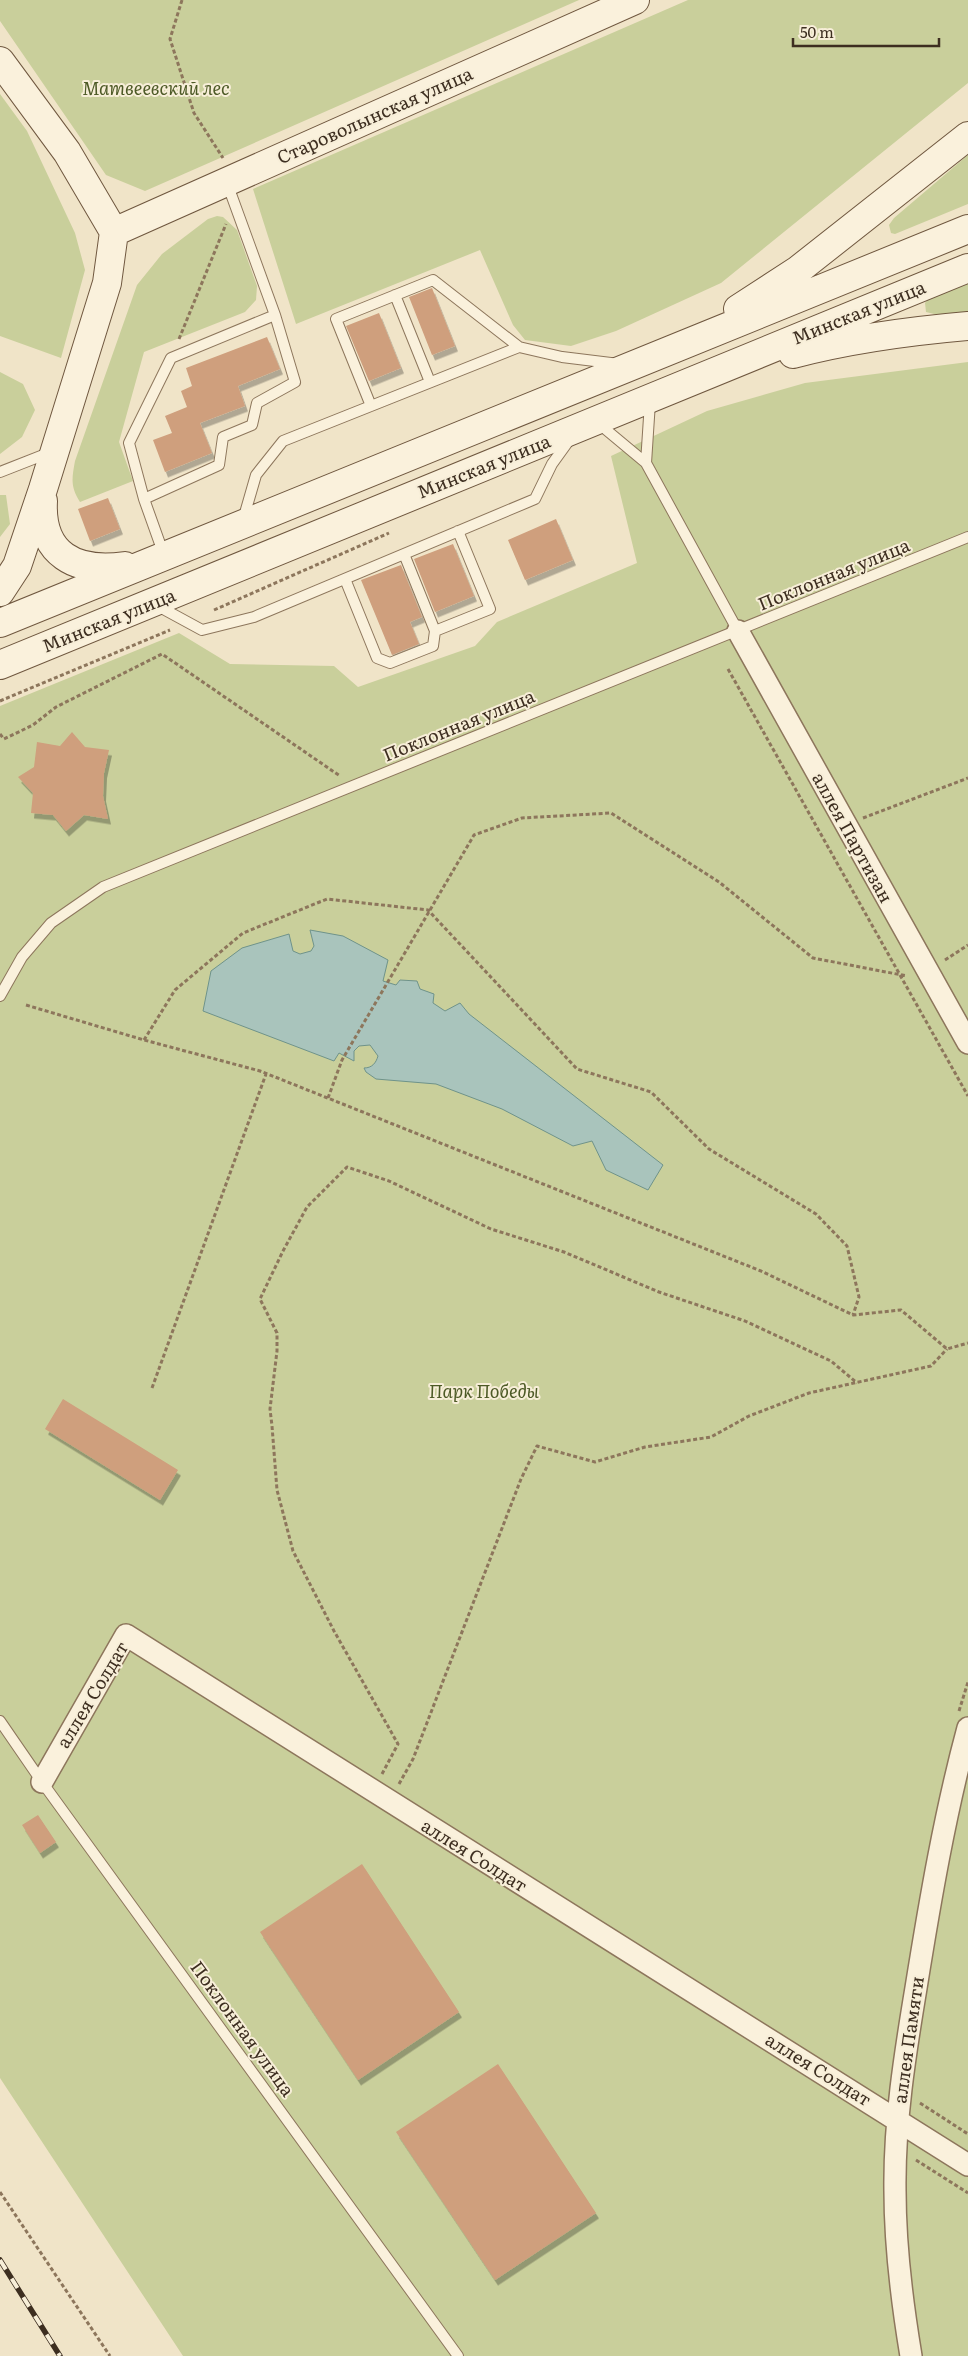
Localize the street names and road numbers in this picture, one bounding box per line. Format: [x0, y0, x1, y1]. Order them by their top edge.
street label: Староволынская улица [272, 59, 477, 170]
street label: Минская улица [788, 272, 929, 351]
street label: Минская улица [413, 426, 554, 505]
street label: Поклонная улица [753, 531, 914, 616]
street label: Минская улица [38, 580, 179, 659]
street label: Поклонная улица [378, 682, 539, 767]
street label: аллея Партизан [806, 767, 900, 907]
street label: аллея Солдат [49, 1636, 134, 1753]
street label: аллея Солдат [417, 1811, 533, 1898]
street label: Поклонная улица [185, 1955, 302, 2102]
street label: аллея Памяти [885, 1974, 930, 2105]
street label: аллея Солдат [761, 2025, 877, 2112]

